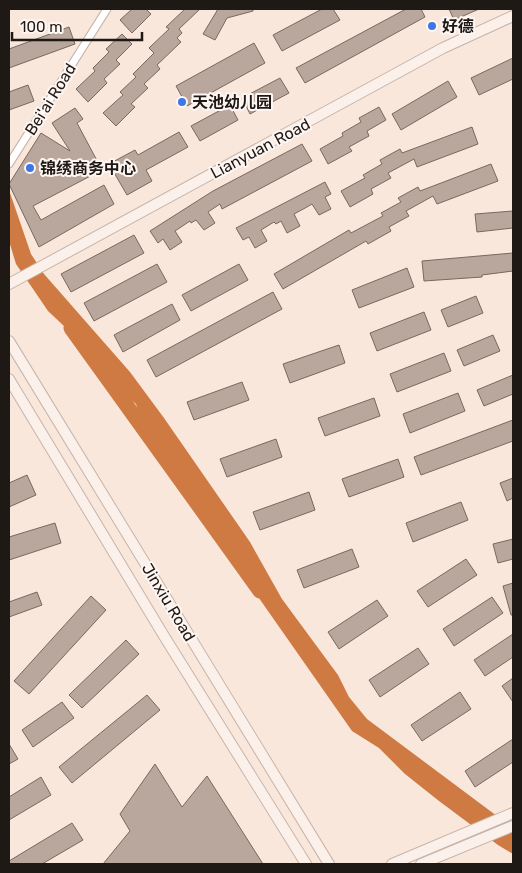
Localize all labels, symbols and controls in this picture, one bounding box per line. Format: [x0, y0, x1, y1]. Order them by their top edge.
scale bar [12, 10, 142, 42]
place label: 好德 [442, 17, 474, 36]
text: 100 m [20, 18, 62, 36]
marker: 好德 [426, 20, 438, 32]
street label: Bei'ai Road [21, 60, 80, 139]
place label: 天池幼儿园 [192, 93, 272, 112]
marker: 天池幼儿园 [176, 96, 188, 108]
street label: Lianyuan Road [207, 114, 313, 183]
place label: 锦绣商务中心 [40, 159, 136, 178]
marker: 锦绣商务中心 [24, 162, 36, 174]
street label: Jinxiu Road [138, 560, 199, 645]

